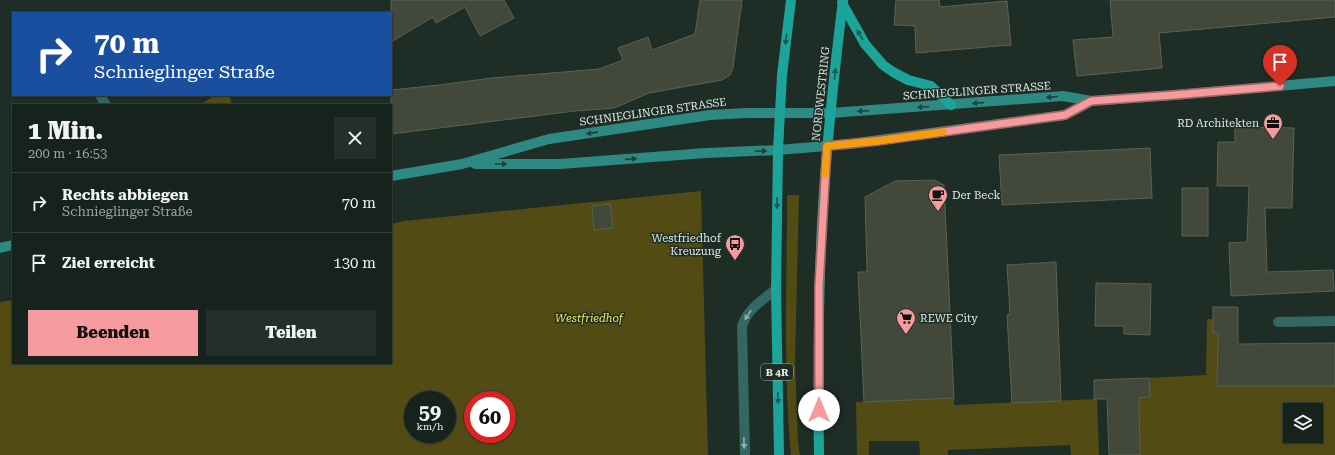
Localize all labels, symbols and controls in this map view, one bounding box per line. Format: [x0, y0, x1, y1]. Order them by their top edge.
text: 70 m [94, 27, 159, 60]
icon: right [28, 28, 80, 80]
one-way arrow [857, 29, 864, 41]
one-way arrow [783, 33, 789, 45]
pin [1263, 45, 1297, 86]
street label: NORDWESTRING [810, 46, 832, 142]
icon: arrive [1269, 51, 1291, 73]
text: Schnieglinger Straße [94, 61, 275, 82]
one-way arrow [831, 68, 838, 80]
street label: SCHNIEGLINGER STRASSE [903, 79, 1051, 103]
one-way arrow [1046, 94, 1058, 101]
street label: SCHNIEGLINGER STRASSE [579, 95, 727, 129]
one-way arrow [972, 99, 984, 106]
one-way arrow [917, 103, 929, 110]
one-way arrow [856, 108, 869, 114]
office icon: RD Architekten [1262, 112, 1284, 140]
text: 1 Min. [28, 117, 103, 145]
button: close [334, 117, 376, 159]
place label: RD Architekten [1177, 117, 1259, 130]
one-way arrow [586, 130, 598, 136]
text: 200 m · 16:53 [28, 146, 107, 161]
one-way arrow [755, 147, 767, 154]
one-way arrow [625, 155, 637, 162]
one-way arrow [495, 161, 508, 167]
cafe icon: Der Beck [927, 184, 949, 212]
text: Rechts abbiegen [62, 186, 189, 204]
place label: Der Beck [952, 189, 1001, 202]
icon: right [28, 192, 50, 214]
text: 70 m [342, 194, 376, 212]
one-way arrow [774, 197, 780, 210]
text: Schnieglinger Straße [62, 204, 193, 219]
place label: Westfriedhof Kreuzung [652, 232, 722, 258]
bus stop icon: Westfriedhof Kreuzung [724, 233, 746, 261]
icon: arrive [28, 252, 50, 274]
text: Ziel erreicht [62, 254, 155, 272]
text: 130 m [333, 254, 376, 272]
supermarket icon: REWE City [895, 307, 917, 335]
one-way arrow [744, 309, 751, 321]
button: Beenden [28, 310, 198, 356]
button: Teilen [206, 310, 376, 356]
park label: Westfriedhof [555, 312, 625, 325]
place label: REWE City [920, 312, 978, 325]
road number: B 4R [761, 364, 793, 380]
position arrow [798, 389, 840, 431]
speed limit sign: 60 [464, 391, 516, 443]
one-way arrow [774, 392, 781, 404]
text: 59 [419, 400, 441, 424]
map controls [1283, 403, 1323, 443]
button: layers [1283, 403, 1323, 443]
text: km/h [417, 421, 443, 432]
one-way arrow [741, 437, 747, 450]

